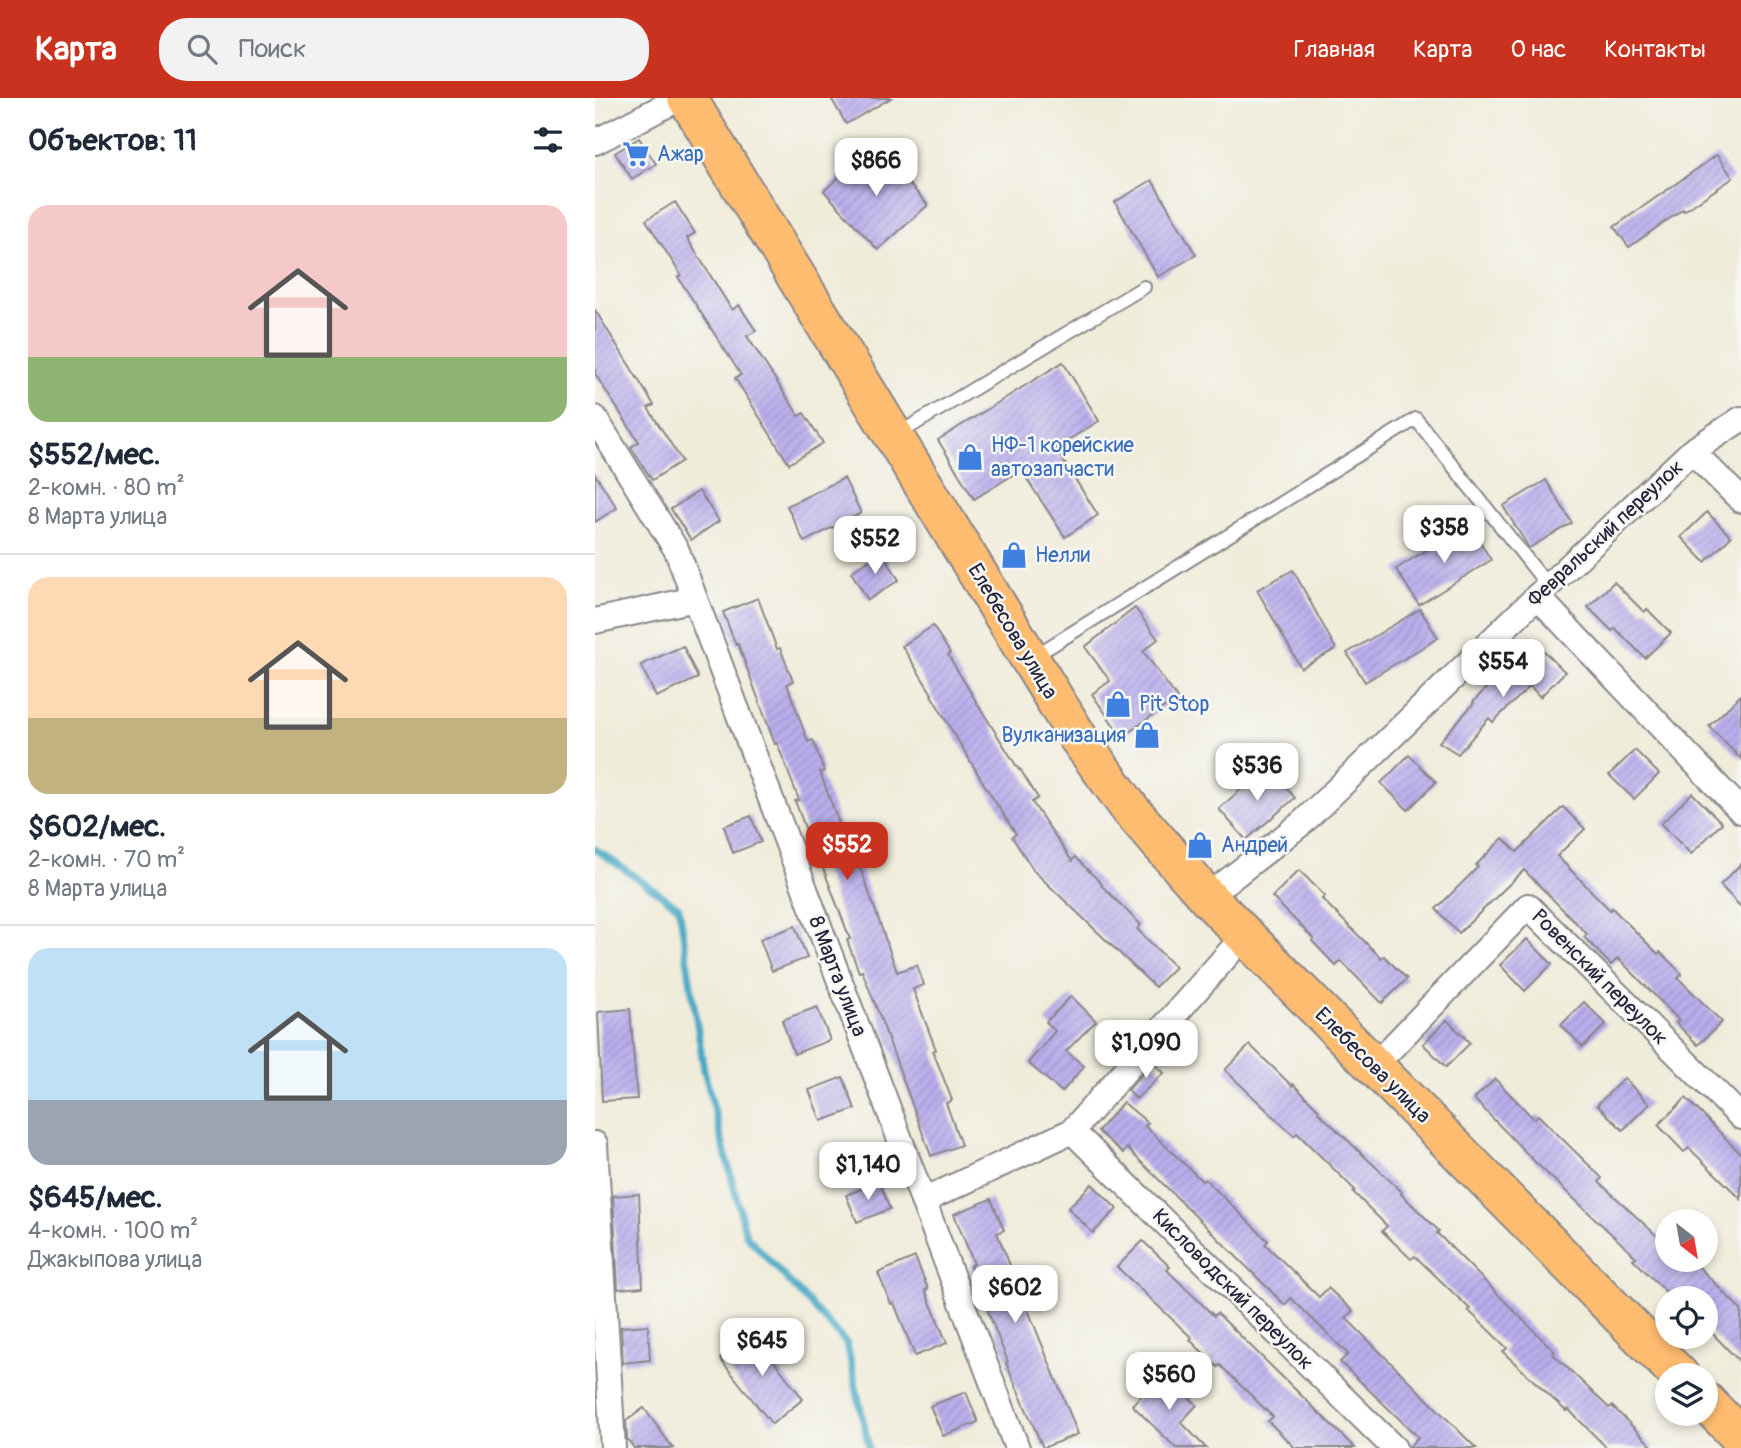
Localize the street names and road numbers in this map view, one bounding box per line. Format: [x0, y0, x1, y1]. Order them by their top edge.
street label: Февральский переулок [1522, 454, 1689, 613]
street label: Елебесова улица [961, 558, 1064, 704]
street label: Ровенский переулок [1526, 904, 1674, 1051]
street label: 8 Марта улица [802, 912, 873, 1040]
street label: Елебесова улица [1309, 1001, 1437, 1129]
street label: Кисловодский переулок [1146, 1203, 1319, 1376]

